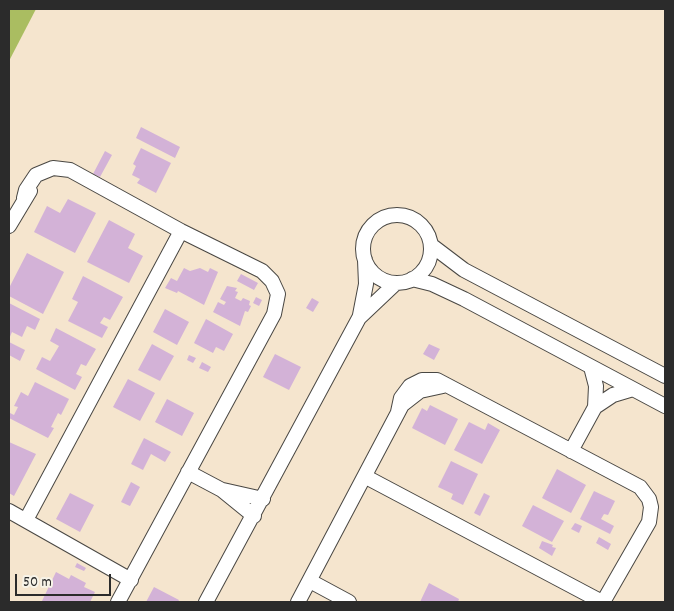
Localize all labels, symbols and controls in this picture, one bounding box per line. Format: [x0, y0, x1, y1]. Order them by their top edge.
scale bar [18, 564, 114, 596]
text: 50 m [23, 572, 52, 594]

